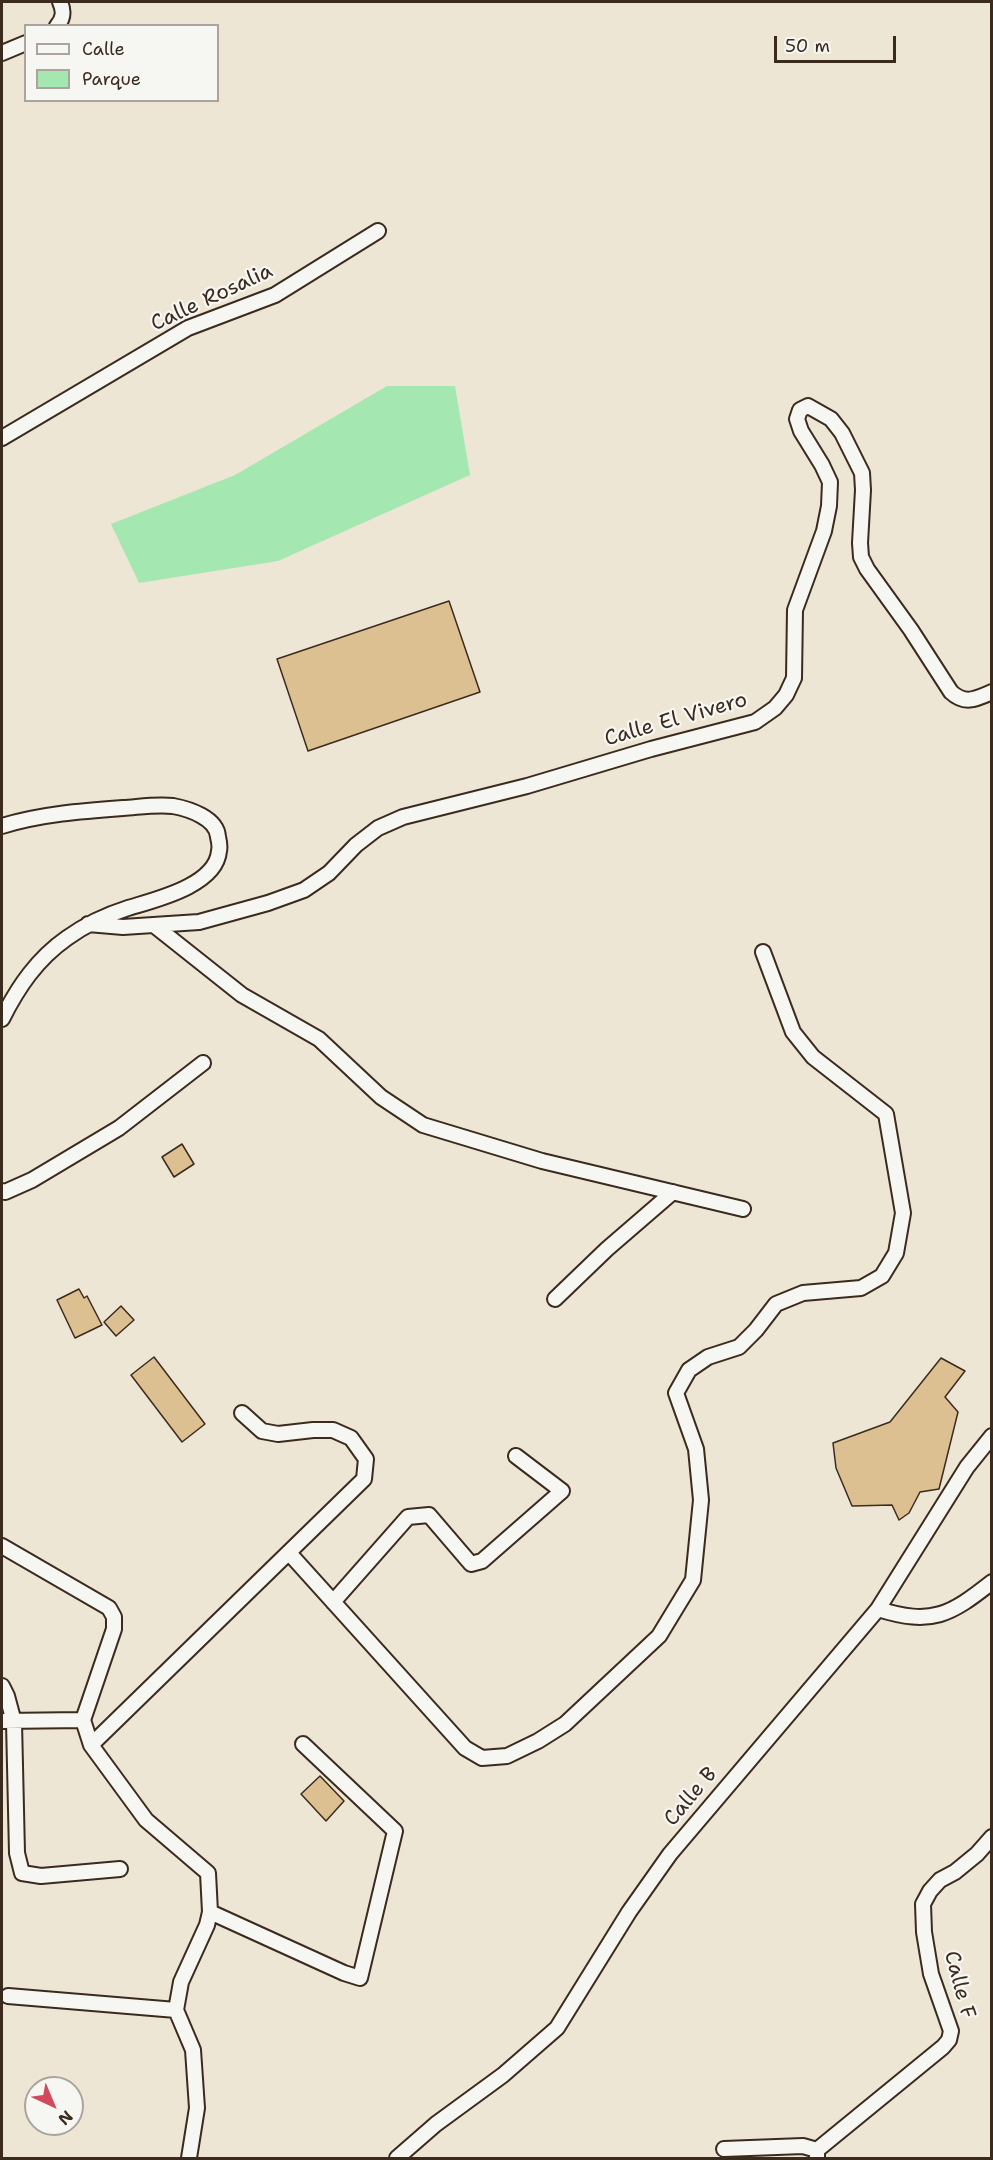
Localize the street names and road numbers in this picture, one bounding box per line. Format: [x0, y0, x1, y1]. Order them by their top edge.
street label: Calle Rosalia [147, 259, 277, 337]
street label: Calle El Vivero [602, 688, 750, 752]
street label: Calle B [659, 1762, 723, 1832]
street label: Calle F [938, 1948, 980, 2022]

